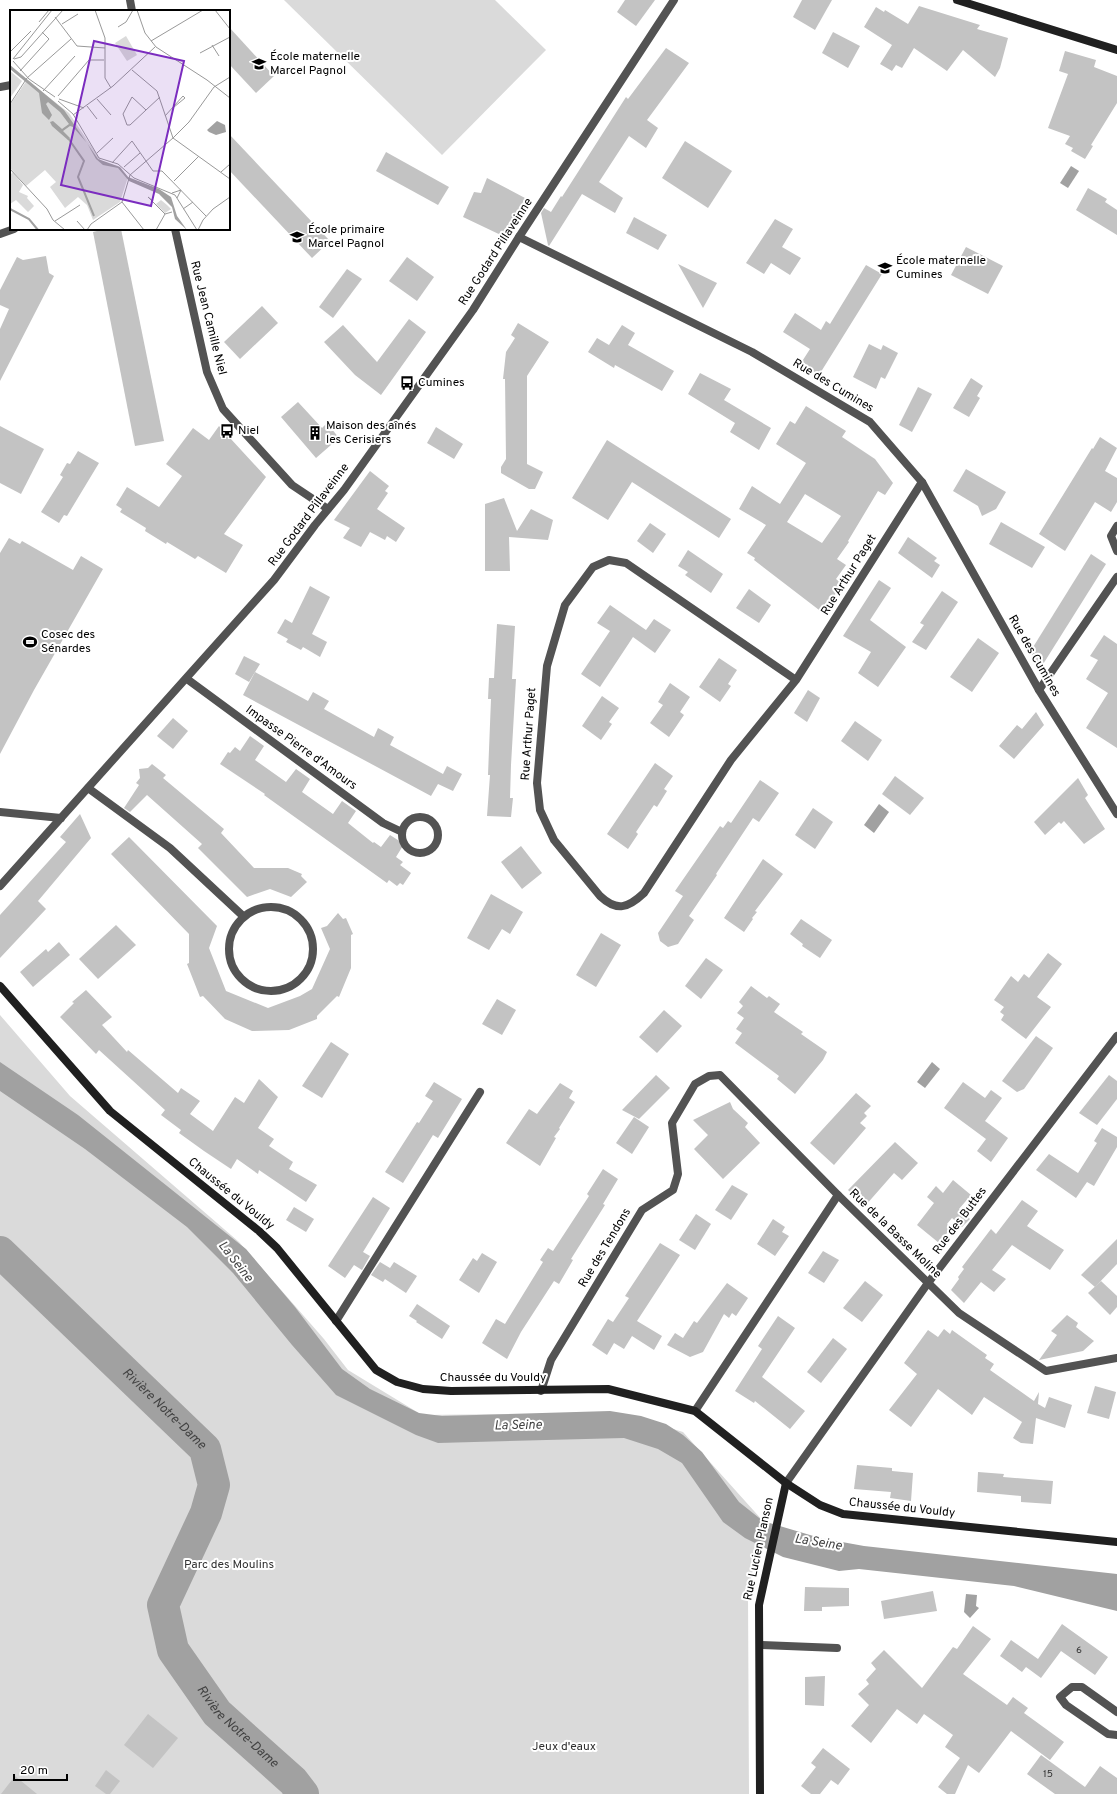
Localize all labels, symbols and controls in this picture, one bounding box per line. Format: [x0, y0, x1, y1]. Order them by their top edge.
inset map [10, 10, 230, 230]
place label: École maternelle Marcel Pagnol [270, 49, 360, 79]
school or university icon: École maternelle Marcel Pagnol [251, 56, 267, 72]
street label: Rue Godard Pillaveinne [455, 195, 537, 309]
place label: École primaire Marcel Pagnol [308, 222, 385, 252]
school or university icon: École primaire Marcel Pagnol [289, 229, 305, 245]
place label: École maternelle Cumines [896, 253, 986, 283]
street label: Rue Jean Camille Niel [186, 259, 230, 377]
school or university icon: École maternelle Cumines [877, 260, 893, 276]
street label: Rue des Cumines [789, 355, 877, 417]
bus stop icon: Cumines [399, 375, 415, 391]
place label: Cumines [418, 375, 465, 391]
place label: Maison des aînés les Cerisiers [326, 418, 416, 448]
bus stop icon: Niel [219, 423, 235, 439]
place label: Niel [238, 423, 259, 439]
building icon: Maison des aînés les Cerisiers [307, 425, 323, 441]
street label: Rue Godard Pillaveinne [265, 460, 353, 570]
street label: Rue Arthur Paget [818, 531, 880, 619]
street label: Rue des Cumines [1004, 612, 1064, 700]
place label: Cosec des Sénardes [41, 627, 95, 657]
sports icon: Cosec des Sénardes [22, 634, 38, 650]
street label: Rue Arthur Paget [518, 687, 540, 781]
street label: Impasse Pierre d'Amours [242, 702, 360, 794]
street label: Chaussée du Vouldy [184, 1154, 278, 1234]
street label: Rue des Buttes [929, 1184, 991, 1258]
street label: Rue de la Basse Moline [845, 1186, 945, 1282]
street label: Rue des Tendons [575, 1205, 635, 1291]
water label: La Seine [214, 1238, 256, 1286]
water label: Rivière Notre-Dame [118, 1365, 209, 1454]
street label: Chaussée du Vouldy [440, 1370, 546, 1386]
water label: La Seine [494, 1418, 542, 1434]
street label: Chaussée du Vouldy [848, 1494, 956, 1522]
street label: Rue Lucien Planson [740, 1496, 778, 1602]
water label: La Seine [793, 1531, 843, 1555]
park label: Parc des Moulins [184, 1557, 274, 1573]
house number: 6 [1076, 1644, 1082, 1657]
water label: Rivière Notre-Dame [193, 1683, 282, 1772]
park label: Jeux d'eaux [532, 1739, 596, 1755]
scale bar [14, 1756, 67, 1782]
text: 20 m [20, 1763, 48, 1779]
house number: 15 [1043, 1768, 1053, 1781]

